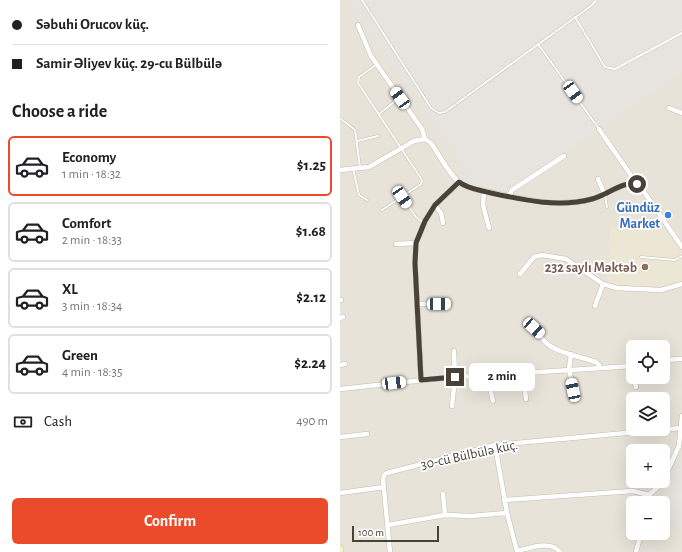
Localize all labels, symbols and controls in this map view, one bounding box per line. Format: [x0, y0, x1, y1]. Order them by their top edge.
text: Səbuhi Orucov küç. [36, 17, 149, 32]
text: Samir Əliyev küç. 29-cu Bülbülə [36, 56, 222, 71]
car [561, 79, 585, 105]
car [388, 85, 412, 111]
text: Choose a ride [12, 103, 107, 121]
icon: car [14, 148, 50, 184]
text: Economy [62, 150, 116, 165]
text: $1.25 [297, 158, 326, 173]
text: 1 min · 18:32 [62, 168, 121, 181]
route start [628, 175, 646, 193]
car [390, 184, 414, 210]
place label: Gündüz Market [617, 201, 660, 231]
marker: Gündüz Market [663, 210, 673, 220]
icon: car [14, 214, 50, 250]
text: Comfort [62, 216, 111, 231]
text: $1.68 [296, 224, 326, 239]
text: 2 min · 18:33 [62, 234, 122, 247]
place label: 232 saylı Məktəb [545, 261, 637, 275]
marker: 232 saylı Məktəb [640, 262, 650, 272]
icon: car [14, 280, 50, 316]
text: XL [62, 282, 78, 297]
text: $2.12 [296, 290, 326, 305]
car [427, 298, 451, 310]
text: 3 min · 18:34 [62, 300, 122, 313]
car [521, 316, 547, 340]
map controls [626, 340, 670, 540]
button: locate [626, 340, 670, 384]
icon: car [14, 346, 50, 382]
text: Green [62, 348, 98, 363]
text: $2.24 [294, 356, 326, 371]
callout: 2 min [469, 363, 535, 391]
text: 4 min · 18:35 [62, 366, 122, 379]
route end [446, 368, 464, 386]
text: 2 min [488, 370, 516, 383]
car [381, 376, 407, 390]
car [565, 377, 581, 403]
button: layers [626, 392, 670, 436]
icon: cash [12, 411, 34, 433]
text: Cash [44, 414, 72, 429]
text: 490 m [296, 415, 328, 428]
street label: 30-cü Bülbülə küç. [420, 438, 519, 472]
button: + [626, 444, 670, 488]
button: − [626, 496, 670, 540]
button: Confirm [12, 498, 328, 544]
scale bar [352, 524, 439, 543]
text: 100 m [358, 527, 384, 538]

